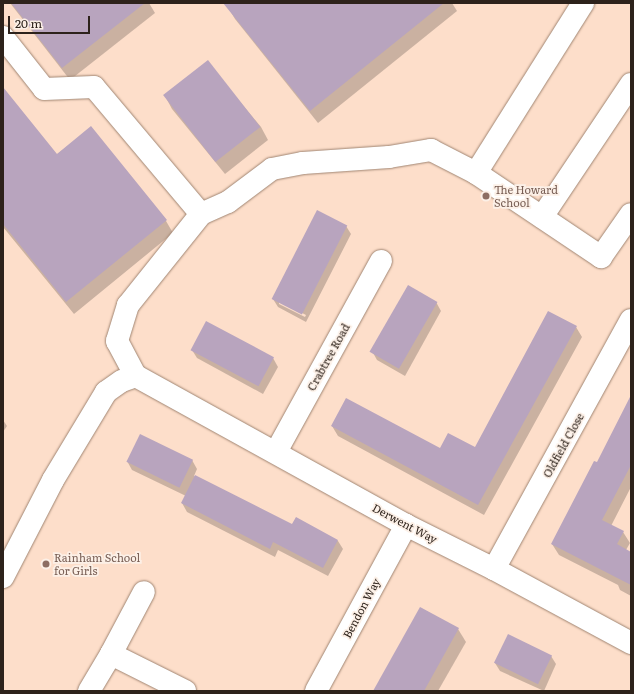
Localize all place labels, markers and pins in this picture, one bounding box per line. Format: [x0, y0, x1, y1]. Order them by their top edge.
place label: The Howard School [494, 183, 558, 209]
marker: The Howard School [481, 191, 491, 201]
place label: Rainham School for Girls [54, 551, 140, 577]
marker: Rainham School for Girls [41, 559, 51, 569]

